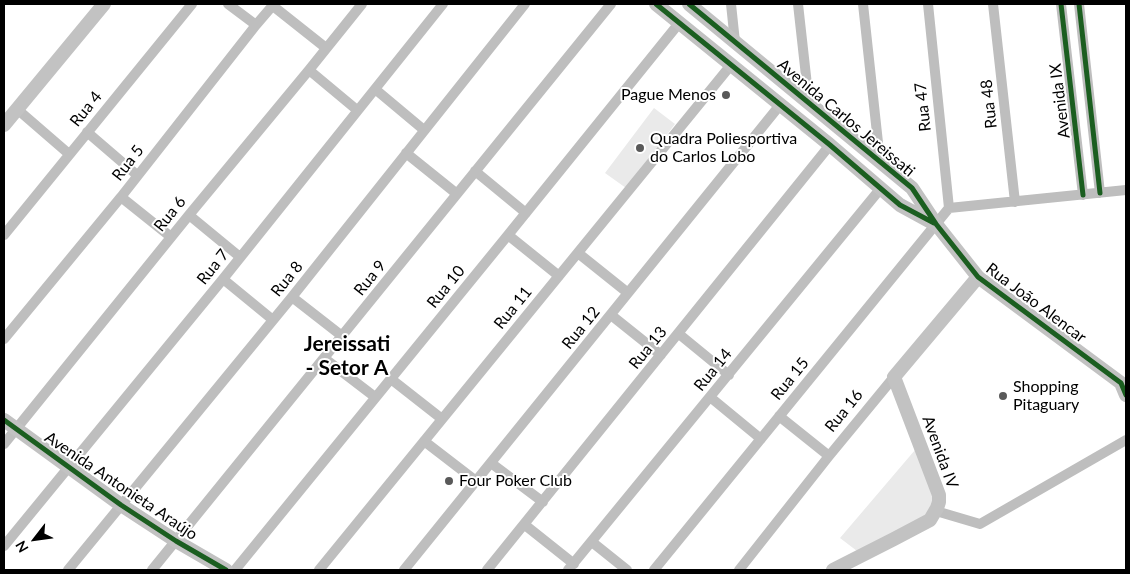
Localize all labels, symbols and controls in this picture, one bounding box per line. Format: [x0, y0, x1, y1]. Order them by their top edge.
street label: Avenida Carlos Jereissati [774, 55, 918, 181]
street label: Avenida IX [1046, 62, 1074, 140]
street label: Rua 48 [977, 79, 1001, 129]
street label: Rua 47 [911, 82, 935, 132]
place label: Pague Menos [621, 85, 716, 105]
street label: Rua 4 [66, 87, 106, 131]
marker: Pague Menos [720, 89, 732, 101]
place label: Quadra Poliesportiva do Carlos Lobo [650, 129, 797, 167]
street label: Rua 5 [108, 141, 148, 185]
marker: Quadra Poliesportiva do Carlos Lobo [634, 142, 646, 154]
street label: Rua 6 [150, 192, 190, 236]
street label: Rua 7 [193, 245, 233, 289]
street label: Rua 9 [350, 256, 390, 300]
street label: Rua 8 [267, 257, 307, 301]
street label: Rua João Alencar [982, 259, 1090, 347]
street label: Rua 10 [423, 262, 469, 312]
street label: Rua 11 [490, 283, 536, 333]
street label: Rua 12 [558, 303, 604, 353]
street label: Rua 13 [625, 323, 671, 373]
district label: Jereissati - Setor A [304, 331, 390, 381]
street label: Rua 14 [690, 345, 736, 395]
street label: Rua 15 [767, 354, 813, 404]
place label: Shopping Pitaguary [1013, 377, 1079, 415]
street label: Rua 16 [821, 386, 867, 436]
marker: Shopping Pitaguary [997, 390, 1009, 402]
street label: Avenida IV [918, 413, 962, 491]
street label: Avenida Antonieta Araújo [41, 428, 201, 544]
place label: Four Poker Club [459, 471, 572, 491]
marker: Four Poker Club [443, 475, 455, 487]
north arrow [10, 514, 60, 564]
text: N [12, 538, 32, 556]

